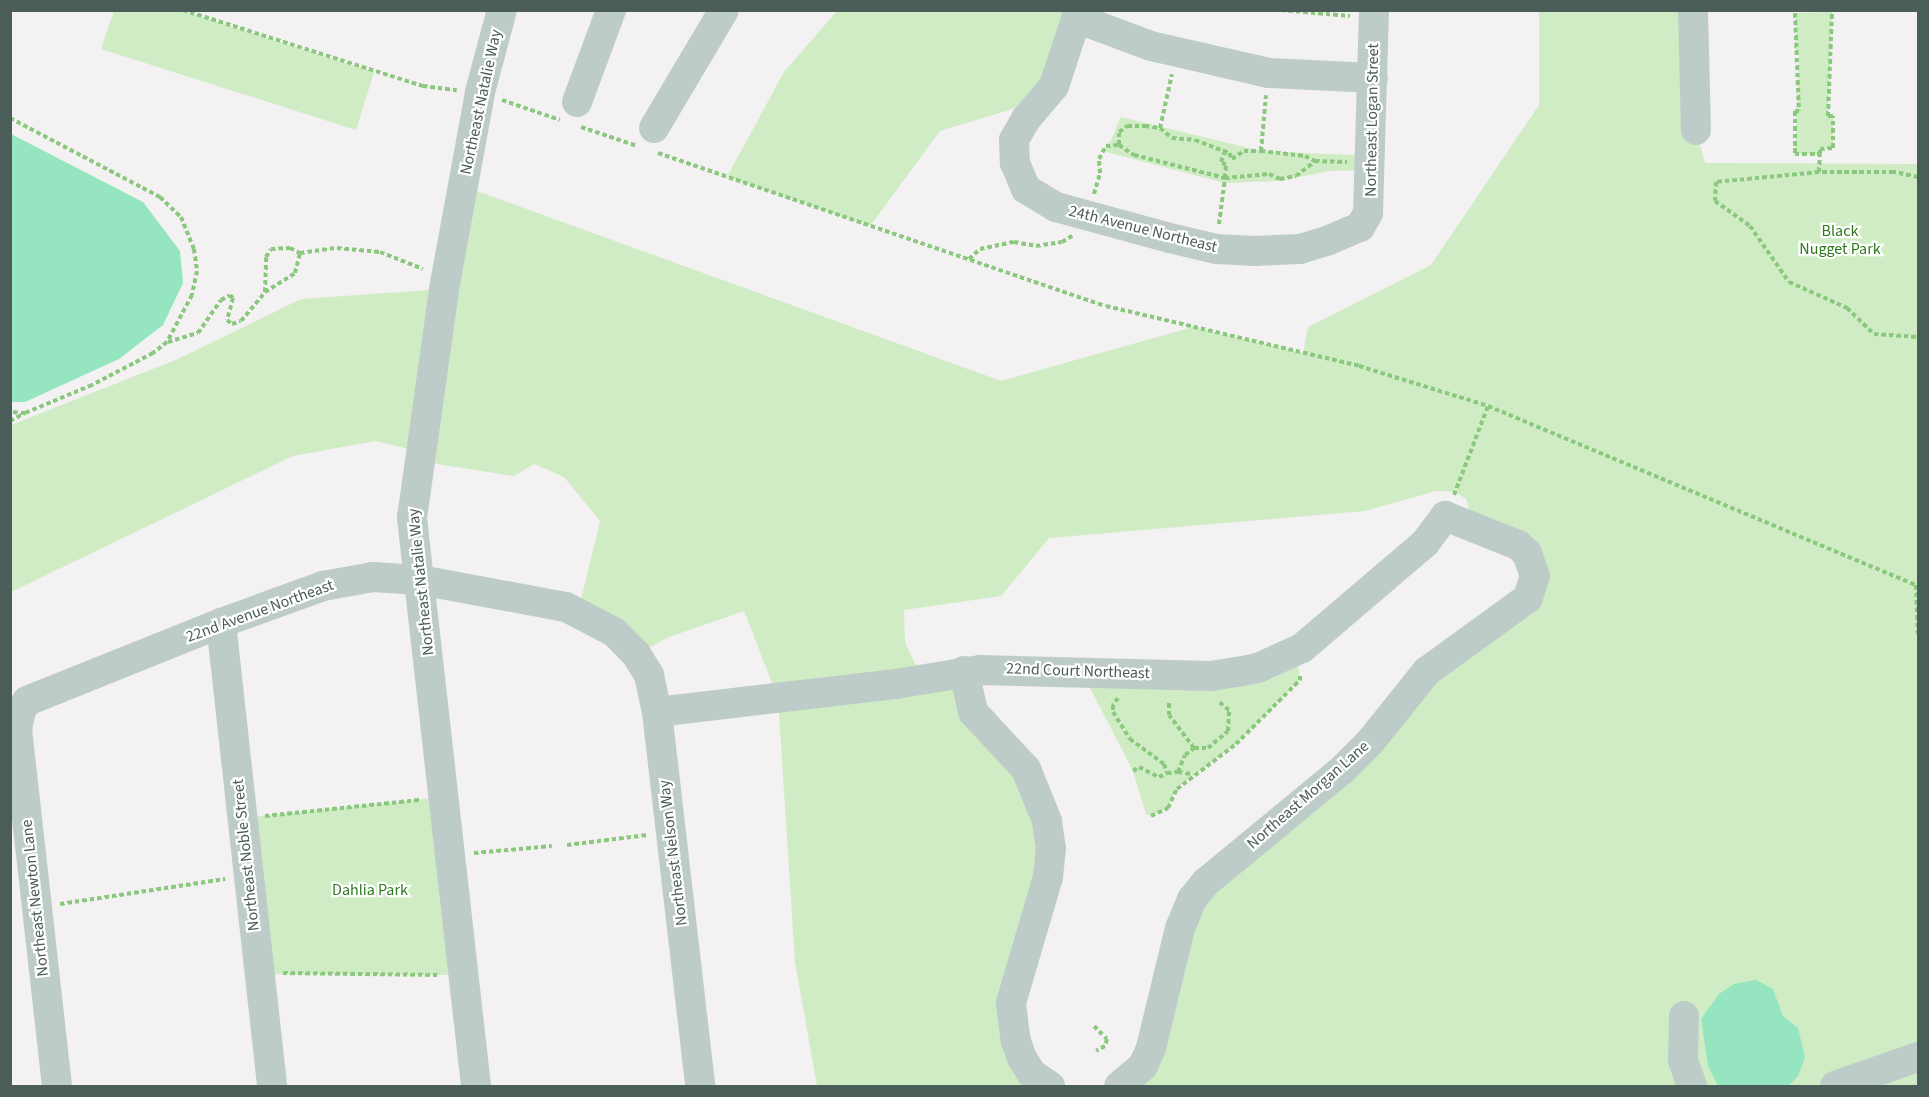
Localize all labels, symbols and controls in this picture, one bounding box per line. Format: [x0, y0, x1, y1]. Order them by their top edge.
street label: Northeast Natalie Way [456, 28, 506, 176]
street label: Northeast Logan Street [1361, 43, 1383, 197]
street label: 24th Avenue Northeast [1067, 201, 1219, 257]
park label: Black Nugget Park [1799, 221, 1881, 259]
street label: Northeast Natalie Way [404, 508, 438, 656]
street label: 22nd Avenue Northeast [184, 575, 336, 647]
street label: 22nd Court Northeast [1006, 659, 1150, 683]
street label: Northeast Morgan Lane [1243, 737, 1373, 853]
street label: Northeast Noble Street [228, 778, 264, 932]
street label: Northeast Nelson Way [655, 779, 691, 927]
street label: Northeast Newton Lane [17, 819, 53, 977]
park label: Dahlia Park [332, 880, 408, 900]

